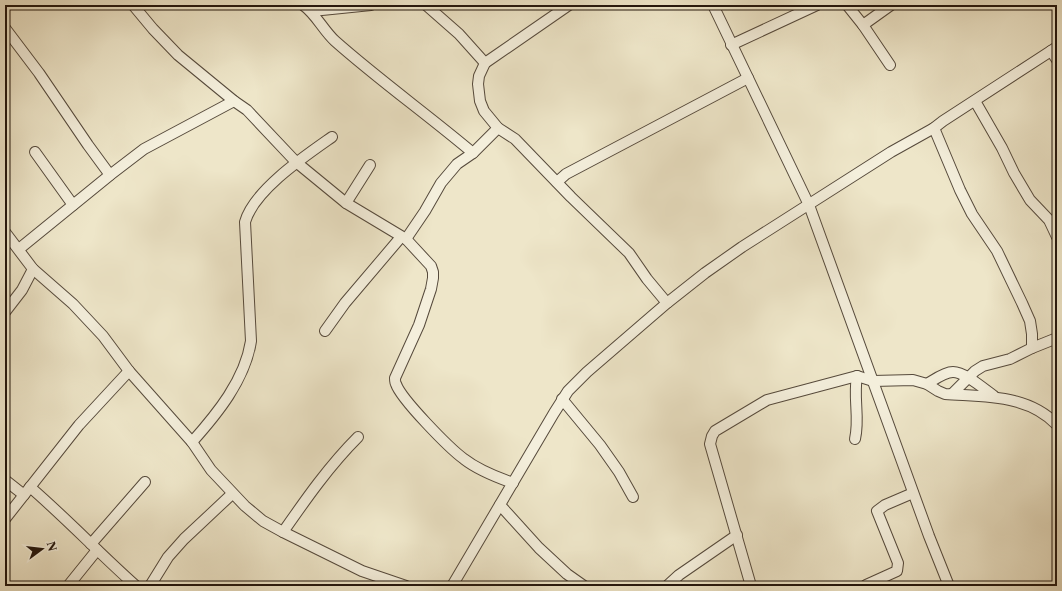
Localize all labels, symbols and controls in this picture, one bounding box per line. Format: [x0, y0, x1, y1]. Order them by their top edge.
north arrow [22, 529, 62, 569]
text: N [44, 540, 60, 553]

